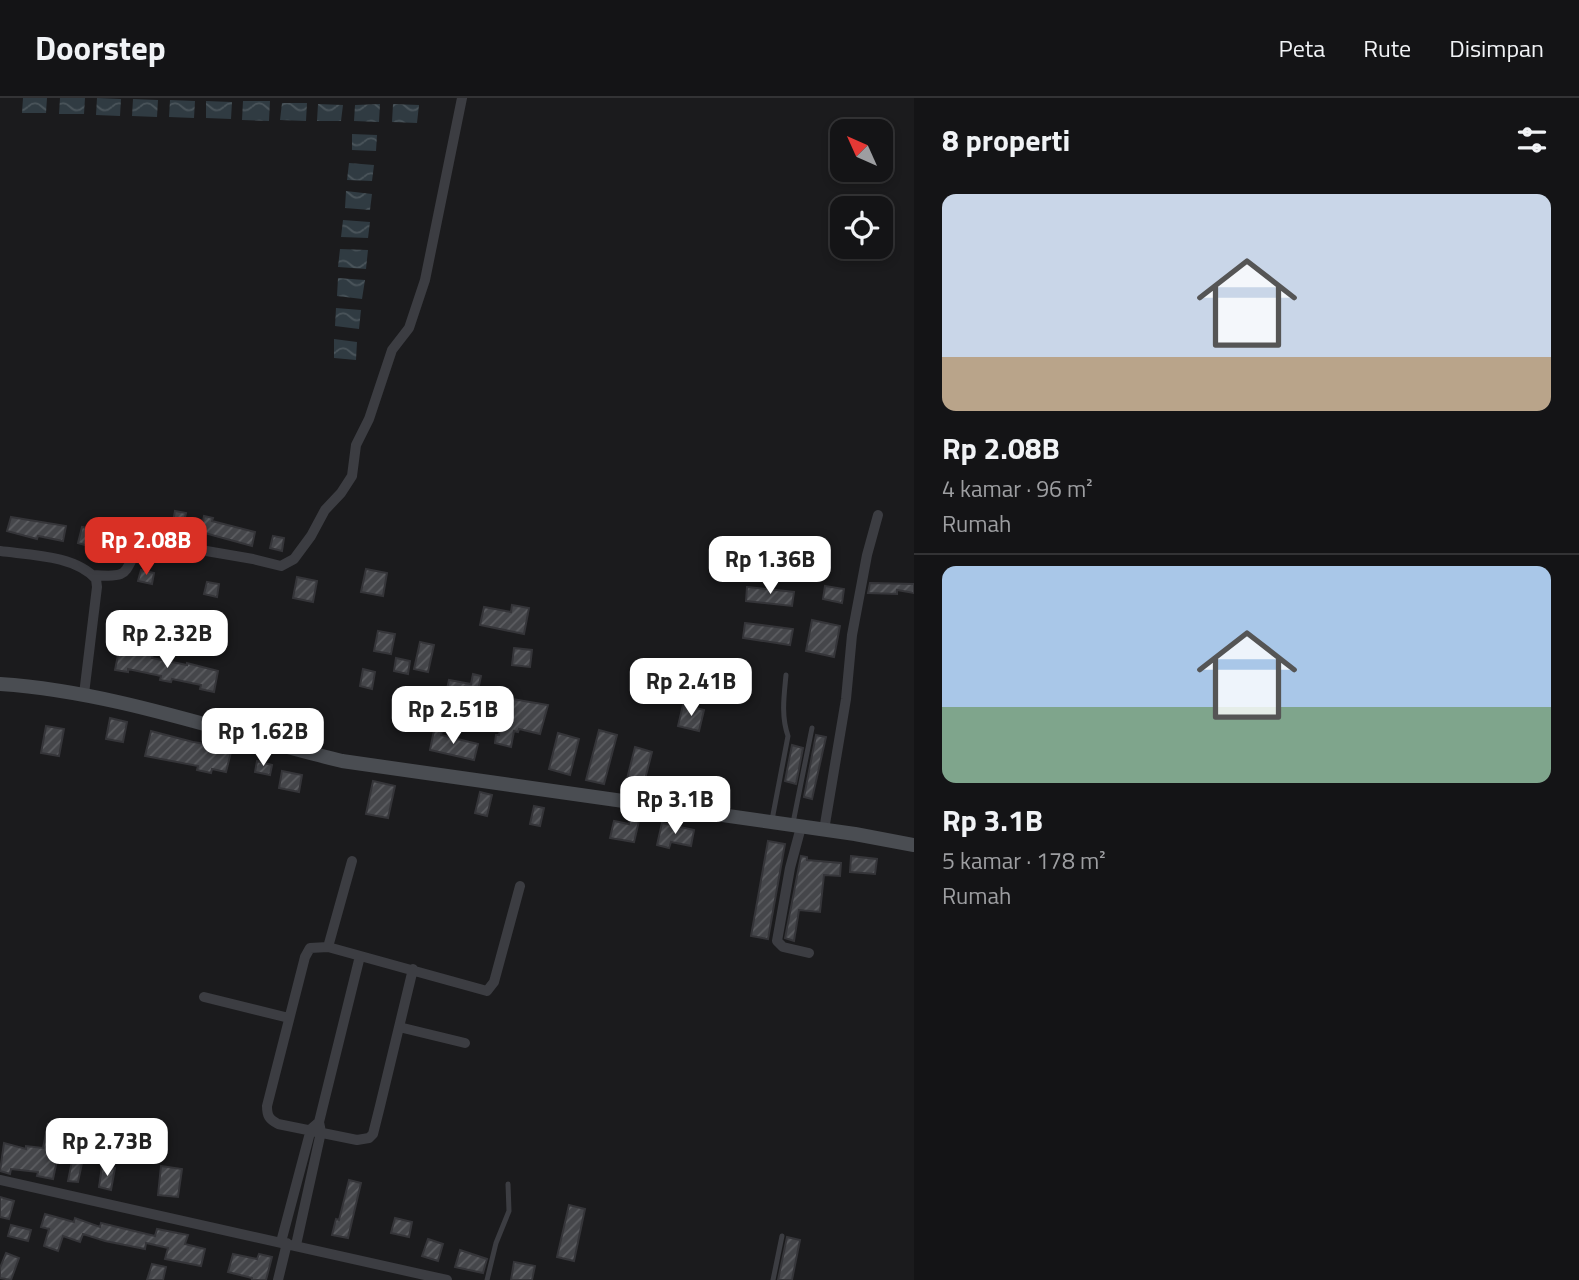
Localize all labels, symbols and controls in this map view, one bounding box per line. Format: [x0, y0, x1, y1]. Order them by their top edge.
text: Doorstep [35, 23, 166, 73]
text: Peta [1279, 30, 1325, 66]
text: Rute [1363, 30, 1411, 66]
text: Disimpan [1449, 30, 1544, 66]
text: 8 properti [942, 117, 1070, 163]
north arrow [830, 119, 892, 182]
map controls [830, 119, 893, 259]
icon: filters [1513, 121, 1551, 159]
button: locate [830, 196, 893, 259]
icon: home [1184, 240, 1310, 366]
text: Rp 2.08B [942, 425, 1060, 471]
text: 4 kamar · 96 m² [942, 471, 1093, 506]
text: Rumah [942, 506, 1011, 541]
pin: Rp 2.08B [74, 518, 218, 577]
text: Rp 2.08B [101, 522, 191, 557]
pin: Rp 1.36B [698, 536, 842, 596]
text: Rp 1.36B [725, 541, 815, 576]
pin: Rp 2.32B [95, 610, 239, 670]
icon: home [1184, 612, 1310, 738]
text: Rp 2.32B [122, 615, 212, 650]
pin: Rp 2.41B [619, 658, 763, 718]
text: Rp 2.41B [646, 663, 736, 698]
pin: Rp 2.51B [381, 686, 525, 746]
text: Rp 2.51B [408, 691, 498, 726]
pin: Rp 1.62B [191, 708, 335, 768]
text: Rp 1.62B [218, 713, 308, 748]
pin: Rp 3.1B [610, 776, 740, 836]
text: Rp 3.1B [636, 781, 714, 816]
text: Rp 3.1B [942, 797, 1043, 843]
text: 5 kamar · 178 m² [942, 843, 1106, 878]
text: Rumah [942, 878, 1011, 913]
pin: Rp 2.73B [35, 1118, 179, 1178]
text: Rp 2.73B [62, 1123, 152, 1158]

